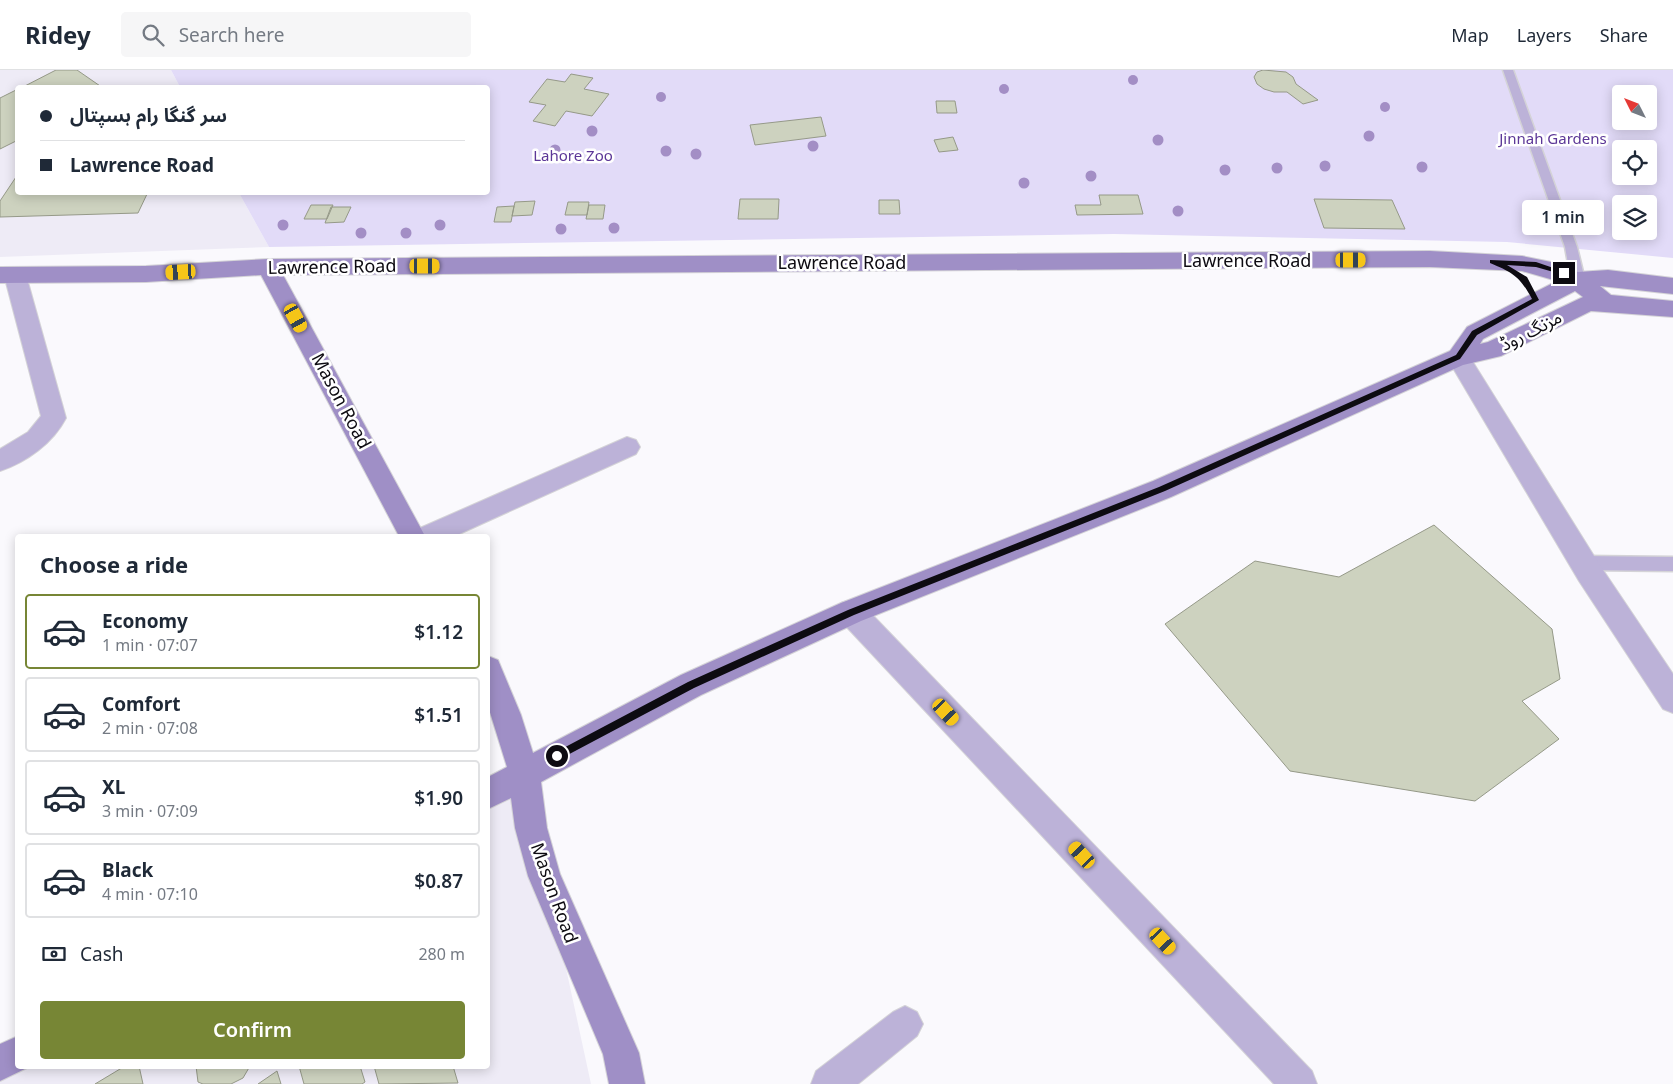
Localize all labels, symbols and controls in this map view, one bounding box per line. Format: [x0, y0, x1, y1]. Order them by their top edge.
search box [121, 12, 471, 57]
text: Ridey [25, 18, 91, 51]
icon: search [139, 21, 167, 49]
text: Search here [179, 22, 284, 48]
text: Map [1451, 23, 1489, 47]
text: Layers [1517, 23, 1572, 47]
text: Share [1600, 23, 1648, 47]
north arrow [1612, 85, 1658, 130]
map controls [1612, 85, 1657, 240]
text: سر گنگا رام ہسپتال [70, 102, 227, 128]
park label: Jinnah Gardens [1497, 128, 1607, 148]
button: locate [1612, 140, 1657, 185]
park label: Lahore Zoo [533, 145, 613, 165]
text: Lawrence Road [70, 152, 214, 178]
button: layers [1612, 195, 1657, 240]
callout: 1 min [1523, 200, 1605, 236]
text: 1 min [1541, 206, 1585, 228]
street label: Lawrence Road [1183, 248, 1311, 272]
street label: Lawrence Road [778, 250, 906, 274]
street label: Lawrence Road [267, 253, 397, 279]
car [1336, 253, 1366, 268]
car [410, 259, 440, 274]
route end [1553, 262, 1575, 284]
car [165, 264, 196, 280]
car [282, 301, 309, 335]
street label: مزنگ روڈ [1496, 304, 1566, 356]
street label: Mason Road [307, 349, 377, 453]
text: Choose a ride [40, 549, 188, 579]
text: Economy [102, 608, 188, 634]
icon: car [42, 609, 87, 654]
text: $1.12 [414, 619, 463, 645]
text: 1 min · 07:07 [102, 634, 198, 656]
text: Comfort [102, 691, 181, 717]
icon: car [42, 692, 87, 737]
car [930, 696, 961, 728]
text: $1.51 [414, 702, 463, 728]
text: 2 min · 07:08 [102, 717, 198, 739]
route start [546, 745, 568, 767]
text: XL [102, 774, 125, 800]
icon: car [42, 775, 87, 820]
text: $1.90 [414, 785, 463, 811]
text: 3 min · 07:09 [102, 800, 198, 822]
street label: Mason Road [526, 839, 584, 946]
car [1066, 839, 1097, 871]
text: Black [102, 857, 153, 883]
icon: car [42, 858, 87, 903]
text: $0.87 [414, 868, 463, 894]
text: 4 min · 07:10 [102, 883, 198, 905]
car [1147, 925, 1178, 957]
icon: cash [40, 940, 68, 968]
text: Cash [80, 941, 124, 967]
text: 280 m [418, 943, 465, 965]
button: Confirm [40, 1001, 465, 1059]

